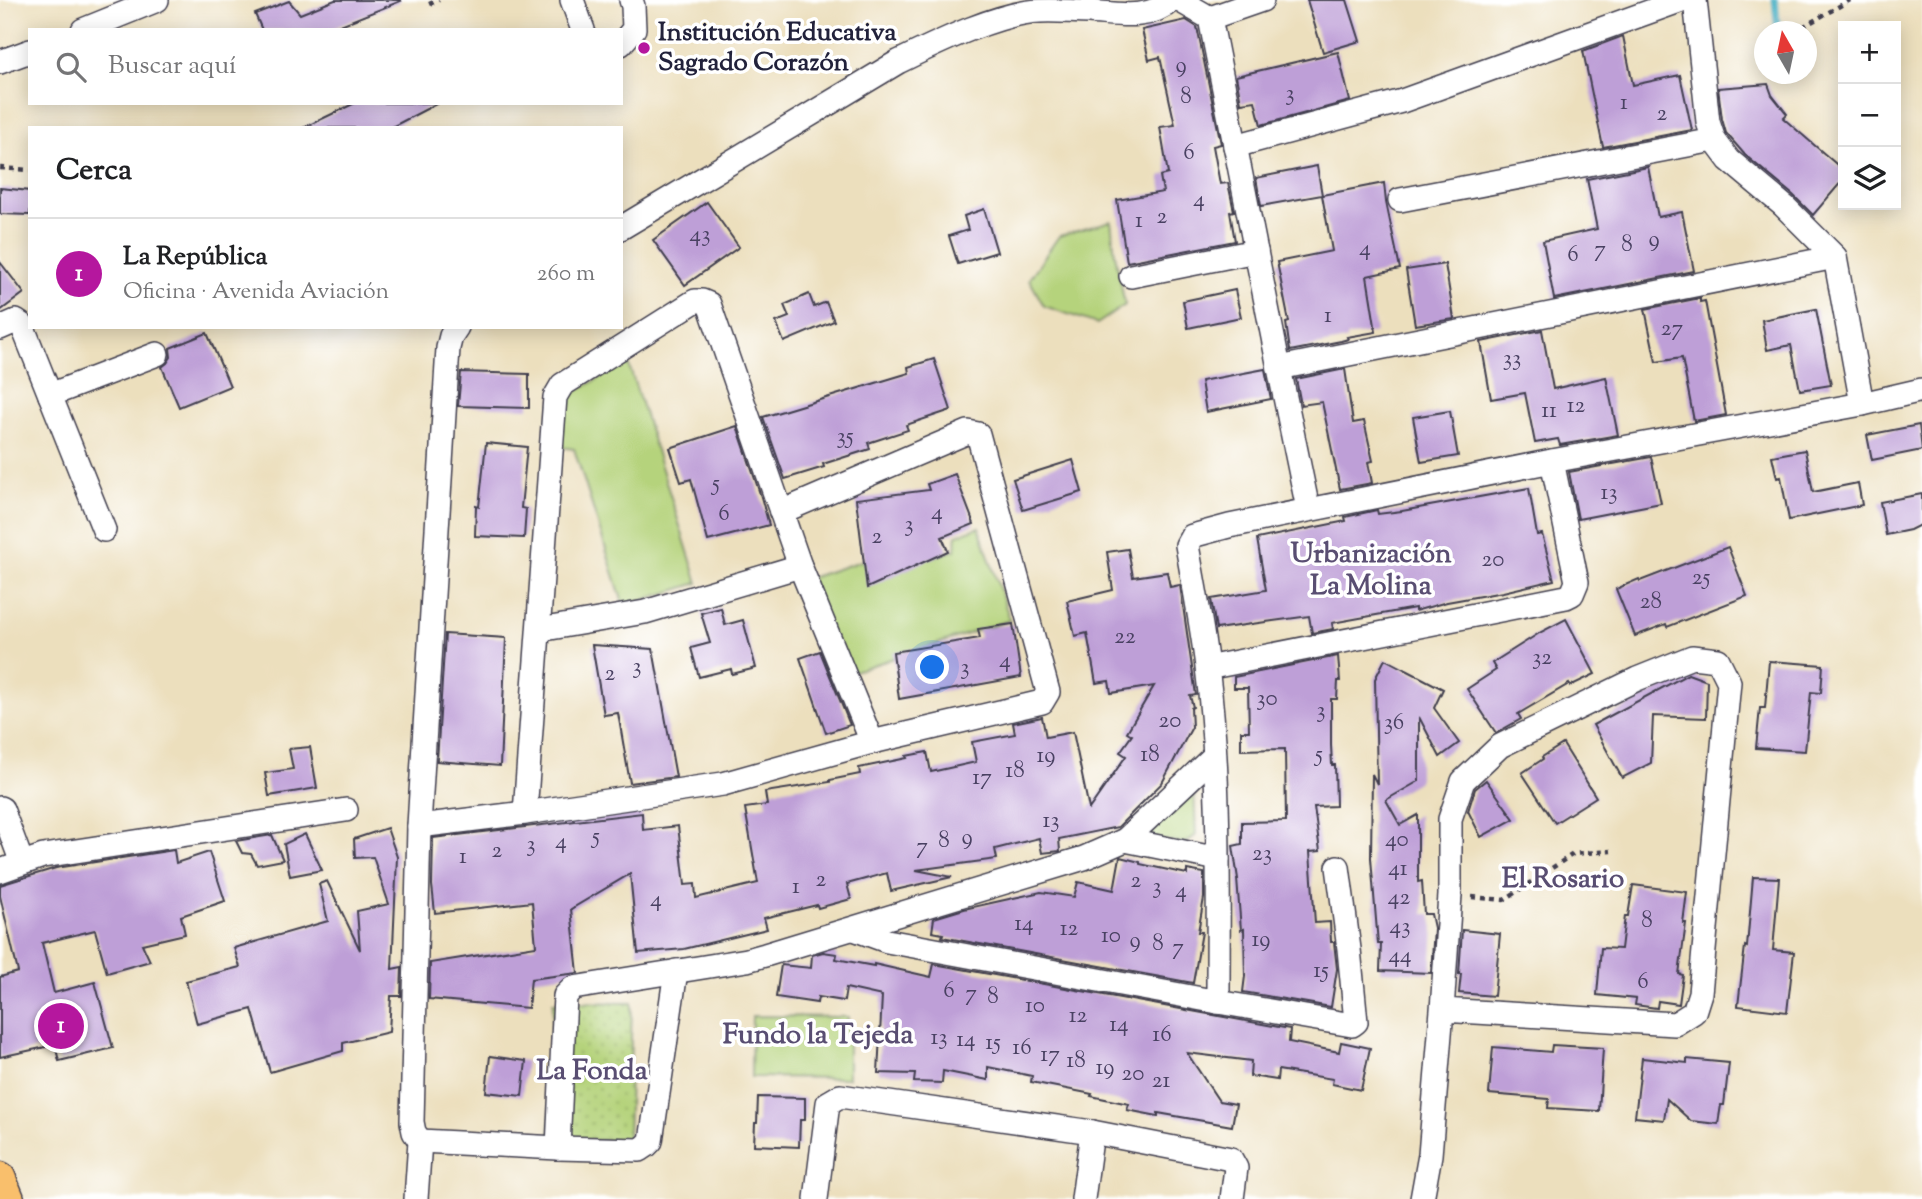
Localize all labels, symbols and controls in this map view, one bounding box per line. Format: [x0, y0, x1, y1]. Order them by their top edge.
place label: Institución Educativa Sagrado Corazón [658, 15, 897, 82]
north arrow [1754, 21, 1817, 84]
map controls [1838, 21, 1901, 210]
button: + [1838, 21, 1901, 84]
search box [28, 28, 623, 105]
marker: Institución Educativa Sagrado Corazón [636, 40, 652, 56]
icon: search [52, 48, 90, 86]
text: Buscar aquí [108, 48, 237, 85]
house number: 9 [1175, 50, 1187, 83]
house number: 3 [1285, 78, 1295, 111]
house number: 8 [1180, 81, 1192, 114]
button: − [1838, 84, 1901, 147]
house number: 1 [1620, 87, 1628, 120]
house number: 2 [1657, 98, 1668, 131]
house number: 6 [1183, 137, 1195, 170]
button: layers [1838, 147, 1901, 210]
text: Cerca [56, 150, 132, 193]
house number: 4 [1193, 184, 1205, 217]
house number: 2 [1157, 201, 1168, 234]
house number: 1 [1135, 205, 1143, 238]
house number: 43 [690, 219, 710, 252]
house number: 9 [1648, 224, 1660, 257]
house number: 8 [1621, 229, 1633, 262]
house number: 4 [1359, 233, 1371, 266]
house number: 7 [1594, 234, 1606, 267]
text: La República [123, 239, 267, 276]
house number: 6 [1567, 239, 1579, 272]
text: 1 [75, 258, 83, 291]
text: 260 m [537, 258, 595, 291]
text: Oficina · Avenida Aviación [123, 276, 389, 309]
house number: 1 [1324, 300, 1332, 333]
house number: 27 [1661, 313, 1684, 346]
house number: 33 [1503, 343, 1521, 376]
house number: 12 [1567, 390, 1586, 423]
house number: 11 [1541, 395, 1557, 428]
house number: 35 [836, 421, 854, 454]
house number: 5 [710, 468, 720, 501]
house number: 13 [1600, 477, 1618, 510]
house number: 4 [931, 497, 943, 530]
house number: 6 [718, 498, 730, 531]
house number: 3 [904, 509, 914, 542]
house number: 2 [872, 521, 883, 554]
district label: Urbanización La Molina [1290, 535, 1452, 607]
house number: 20 [1482, 544, 1504, 577]
house number: 25 [1692, 562, 1710, 595]
house number: 28 [1640, 586, 1662, 619]
house number: 22 [1114, 621, 1136, 654]
house number: 32 [1532, 642, 1552, 675]
house number: 4 [999, 645, 1011, 678]
your location [915, 650, 949, 684]
house number: 3 [632, 651, 642, 684]
house number: 3 [960, 652, 970, 685]
house number: 2 [605, 658, 616, 691]
house number: 30 [1256, 683, 1278, 716]
house number: 3 [1316, 695, 1326, 728]
house number: 20 [1159, 705, 1181, 738]
house number: 36 [1384, 707, 1404, 740]
house number: 18 [1140, 739, 1160, 772]
house number: 5 [1313, 739, 1323, 772]
house number: 19 [1037, 740, 1055, 773]
house number: 18 [1005, 755, 1025, 788]
house number: 17 [972, 762, 992, 795]
house number: 13 [1042, 805, 1060, 838]
house number: 5 [590, 821, 600, 854]
house number: 9 [961, 822, 973, 855]
house number: 40 [1385, 824, 1409, 857]
house number: 8 [938, 825, 950, 858]
house number: 4 [555, 826, 567, 859]
house number: 3 [526, 829, 536, 862]
house number: 7 [916, 831, 928, 864]
house number: 2 [492, 835, 503, 868]
house number: 23 [1252, 838, 1272, 871]
house number: 1 [459, 841, 467, 874]
house number: 41 [1388, 853, 1408, 886]
district label: El Rosario [1502, 860, 1624, 900]
house number: 2 [816, 864, 827, 897]
house number: 2 [1131, 865, 1142, 898]
house number: 1 [792, 871, 800, 904]
house number: 3 [1152, 871, 1162, 904]
house number: 4 [1175, 875, 1187, 908]
house number: 42 [1388, 882, 1410, 915]
house number: 4 [650, 884, 662, 917]
house number: 8 [1641, 905, 1653, 938]
house number: 14 [1014, 908, 1034, 941]
house number: 43 [1390, 911, 1410, 944]
house number: 12 [1060, 913, 1079, 946]
house number: 10 [1101, 920, 1121, 953]
house number: 19 [1252, 924, 1270, 957]
house number: 9 [1129, 925, 1141, 958]
house number: 8 [1152, 928, 1164, 961]
house number: 7 [1172, 932, 1184, 965]
house number: 44 [1388, 940, 1412, 973]
house number: 15 [1313, 955, 1329, 988]
house number: 6 [1637, 966, 1649, 999]
house number: 6 [943, 975, 955, 1008]
house number: 7 [965, 978, 977, 1011]
house number: 8 [987, 981, 999, 1014]
house number: 10 [1025, 990, 1045, 1023]
pin: 1 [38, 1000, 84, 1052]
house number: 12 [1069, 1000, 1088, 1033]
house number: 14 [1109, 1009, 1129, 1042]
district label: Fundo la Tejeda [723, 1016, 913, 1056]
house number: 16 [1152, 1019, 1172, 1052]
house number: 13 [930, 1022, 948, 1055]
house number: 14 [956, 1024, 976, 1057]
house number: 15 [985, 1027, 1001, 1060]
house number: 16 [1012, 1032, 1032, 1065]
house number: 17 [1040, 1039, 1060, 1072]
house number: 18 [1066, 1045, 1086, 1078]
district label: La Fonda [536, 1052, 648, 1092]
house number: 19 [1096, 1052, 1114, 1085]
house number: 20 [1122, 1058, 1144, 1091]
house number: 21 [1152, 1065, 1170, 1098]

